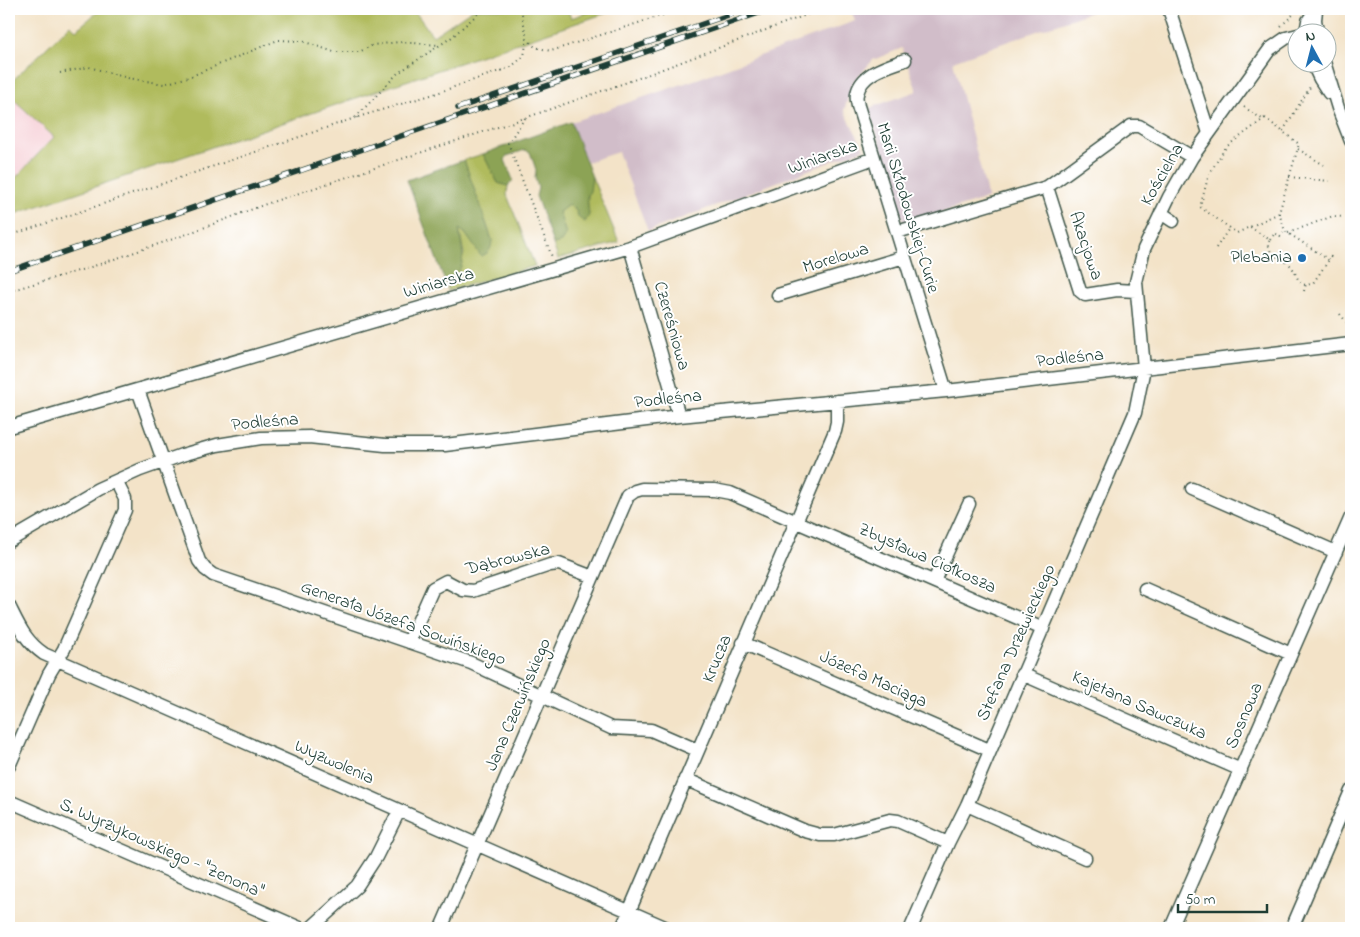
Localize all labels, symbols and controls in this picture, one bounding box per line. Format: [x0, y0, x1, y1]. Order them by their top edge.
north arrow [1288, 22, 1338, 72]
text: N [1305, 26, 1317, 48]
street label: Marii Skłodowskiej-Curie [869, 120, 946, 297]
street label: Winiarska [785, 133, 861, 183]
street label: Kościelna [1135, 139, 1191, 211]
street label: Akacjowa [1061, 208, 1109, 284]
street label: Morelowa [800, 237, 872, 281]
place label: Plebania [1231, 245, 1292, 271]
marker: Plebania [1296, 252, 1308, 264]
street label: Winiarska [401, 262, 477, 306]
street label: Czereśniowa [646, 279, 696, 373]
street label: Podleśna [1035, 343, 1105, 375]
street label: Podleśna [633, 384, 703, 416]
street label: Podleśna [230, 407, 300, 439]
street label: Zbysława Ciołkosza [854, 517, 1000, 601]
street label: Dąbrowska [462, 537, 553, 583]
street label: Stefana Drzewieckiego [971, 561, 1064, 726]
street label: Generała Józefa Sowińskiego [296, 575, 509, 674]
street label: Krucza [696, 631, 740, 687]
street label: Jana Czerwińskiego [479, 634, 560, 776]
street label: Józefa Maciąga [814, 645, 931, 716]
street label: Kajetana Sawczuka [1067, 665, 1211, 747]
street label: Sosnowa [1219, 679, 1271, 753]
street label: Wyzwolenia [290, 734, 378, 792]
street label: S. Wyrzykowskiego - "Zenona" [54, 792, 267, 907]
scale bar [1178, 882, 1266, 914]
text: 50 m [1185, 889, 1216, 911]

